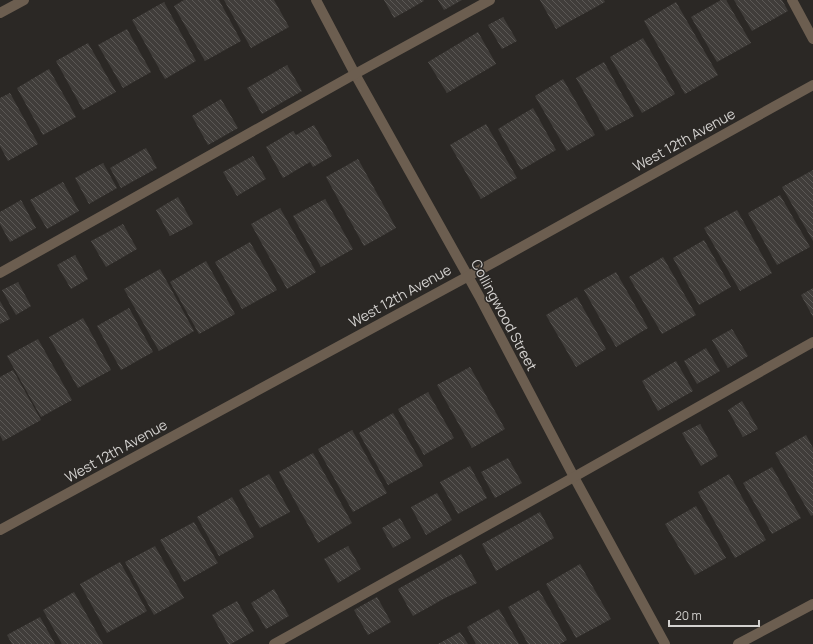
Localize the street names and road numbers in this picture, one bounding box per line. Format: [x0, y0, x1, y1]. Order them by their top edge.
street label: West 12th Avenue [629, 104, 738, 176]
street label: Collingwood Street [467, 256, 542, 374]
street label: West 12th Avenue [345, 260, 454, 332]
street label: West 12th Avenue [61, 415, 170, 487]

